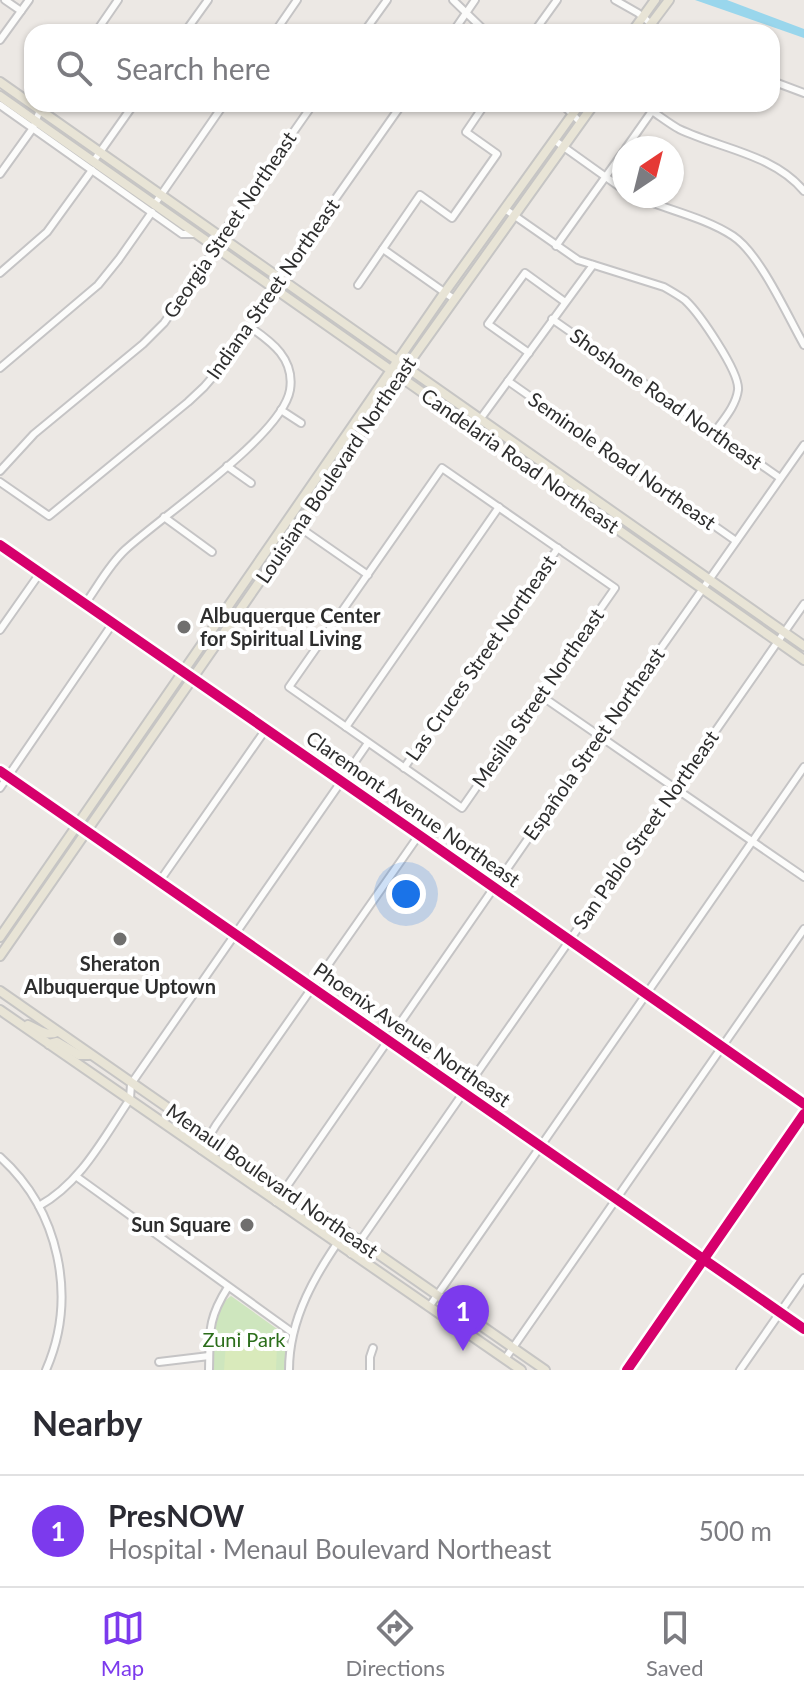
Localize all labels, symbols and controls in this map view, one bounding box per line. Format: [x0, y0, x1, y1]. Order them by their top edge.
search box [24, 24, 780, 112]
icon: search [52, 46, 96, 90]
text: Search here [116, 50, 271, 86]
street label: Georgia Street Northeast [158, 127, 301, 322]
north arrow [612, 136, 684, 208]
street label: Indiana Street Northeast [201, 194, 344, 383]
street label: Shoshone Road Northeast [566, 323, 767, 474]
street label: Louisiana Boulevard Northeast [250, 352, 420, 587]
street label: Candelaria Road Northeast [417, 383, 624, 538]
street label: Seminole Road Northeast [524, 386, 721, 534]
street label: Las Cruces Street Northeast [400, 550, 560, 765]
place label: Albuquerque Center for Spiritual Living [199, 603, 381, 650]
street label: Mesilla Street Northeast [466, 603, 608, 791]
marker: Albuquerque Center for Spiritual Living [175, 618, 193, 636]
street label: Española Street Northeast [518, 643, 669, 844]
street label: Claremont Avenue Northeast [302, 725, 525, 891]
street label: San Pablo Street Northeast [567, 725, 723, 933]
your location [386, 874, 426, 914]
marker: Sheraton Albuquerque Uptown [111, 930, 129, 948]
place label: Sheraton Albuquerque Uptown [23, 951, 216, 998]
street label: Phoenix Avenue Northeast [309, 957, 516, 1111]
street label: Menaul Boulevard Northeast [162, 1098, 383, 1262]
place label: Sun Square [131, 1212, 231, 1236]
marker: Sun Square [238, 1216, 256, 1234]
pin: 1 [437, 1285, 489, 1351]
park label: Zuni Park [203, 1327, 286, 1351]
text: Nearby [32, 1402, 143, 1443]
text: PresNOW [108, 1497, 244, 1533]
text: 1 [50, 1515, 66, 1547]
text: 500 m [699, 1515, 772, 1547]
text: Hospital · Menaul Boulevard Northeast [108, 1533, 551, 1565]
tab: Map [101, 1606, 145, 1681]
tab: Directions [346, 1606, 445, 1681]
tab: Saved [646, 1606, 703, 1681]

